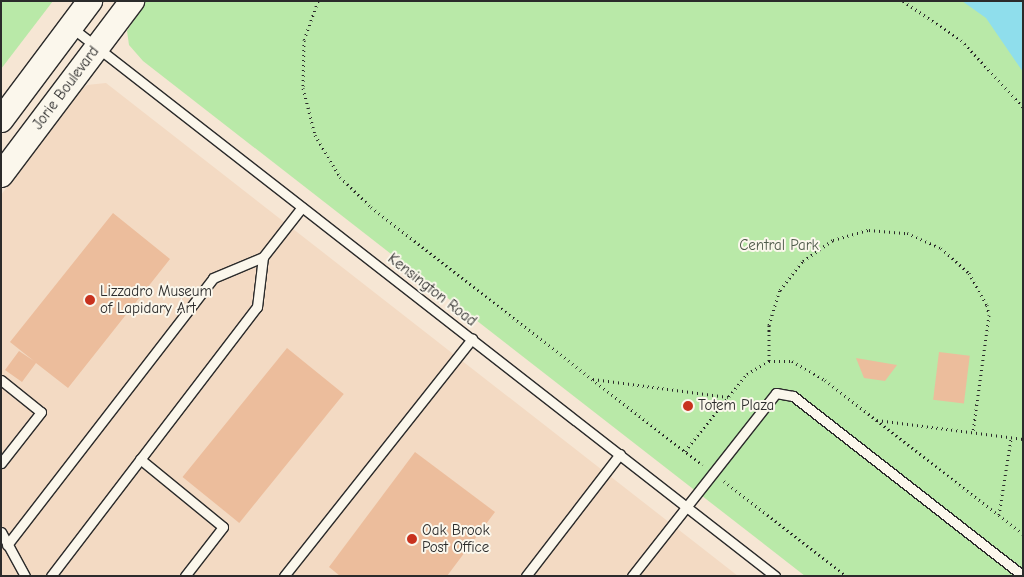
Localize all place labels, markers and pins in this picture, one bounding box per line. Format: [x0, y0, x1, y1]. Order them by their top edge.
place label: Lizzadro Museum of Lapidary Art [100, 282, 212, 317]
marker: Lizzadro Museum of Lapidary Art [84, 294, 96, 306]
place label: Totem Plaza [698, 397, 774, 415]
marker: Totem Plaza [682, 400, 694, 412]
place label: Oak Brook Post Office [422, 521, 490, 556]
marker: Oak Brook Post Office [406, 533, 418, 545]

